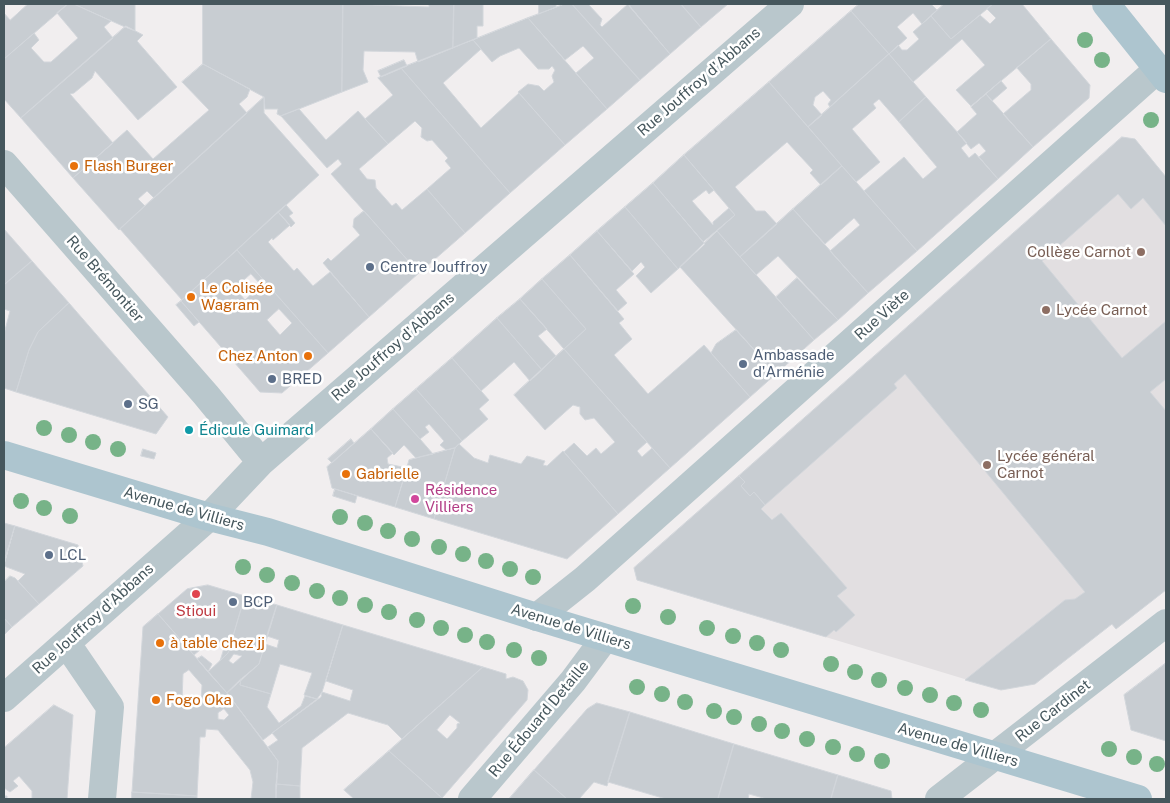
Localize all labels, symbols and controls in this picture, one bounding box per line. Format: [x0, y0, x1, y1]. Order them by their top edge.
street label: Rue Jouffroy d'Abbans [634, 24, 764, 140]
place label: Flash Burger [84, 157, 173, 175]
marker: Flash Burger [68, 160, 80, 172]
street label: Rue Brémontier [62, 232, 148, 326]
place label: Collège Carnot [1027, 243, 1131, 261]
marker: Collège Carnot [1135, 246, 1147, 258]
place label: Centre Jouffroy [380, 258, 488, 276]
marker: Centre Jouffroy [364, 261, 376, 273]
place label: Le Colisée Wagram [201, 279, 273, 314]
street label: Rue Viète [851, 286, 913, 344]
street label: Rue Jouffroy d'Abbans [328, 289, 458, 405]
marker: Le Colisée Wagram [185, 291, 197, 303]
place label: Lycée Carnot [1056, 301, 1148, 319]
marker: Lycée Carnot [1040, 304, 1052, 316]
place label: Ambassade d'Arménie [753, 346, 835, 381]
place label: Chez Anton [218, 347, 298, 365]
marker: Chez Anton [302, 350, 314, 362]
marker: Ambassade d'Arménie [737, 358, 749, 370]
place label: BRED [282, 370, 322, 388]
marker: BRED [266, 373, 278, 385]
place label: SG [138, 395, 159, 413]
marker: SG [122, 398, 134, 410]
place label: Édicule Guimard [199, 421, 314, 439]
marker: Édicule Guimard [183, 424, 195, 436]
place label: Lycée général Carnot [997, 447, 1095, 482]
marker: Lycée général Carnot [981, 459, 993, 471]
place label: Gabrielle [356, 465, 419, 483]
marker: Gabrielle [340, 468, 352, 480]
place label: Résidence Villiers [425, 481, 497, 516]
street label: Avenue de Villiers [122, 483, 246, 535]
marker: Résidence Villiers [409, 493, 421, 505]
place label: LCL [59, 546, 86, 564]
marker: LCL [43, 549, 55, 561]
street label: Rue Jouffroy d'Abbans [29, 560, 157, 678]
marker: Stioui [190, 588, 202, 600]
place label: BCP [243, 593, 273, 611]
marker: BCP [227, 596, 239, 608]
street label: Avenue de Villiers [509, 600, 633, 654]
place label: Stioui [176, 602, 216, 620]
place label: à table chez jj [170, 634, 265, 652]
marker: à table chez jj [154, 637, 166, 649]
street label: Rue Édouard Detaille [485, 657, 593, 781]
street label: Rue Cardinet [1012, 676, 1094, 746]
place label: Fogo Oka [166, 691, 232, 709]
marker: Fogo Oka [150, 694, 162, 706]
street label: Avenue de Villiers [896, 719, 1020, 771]

